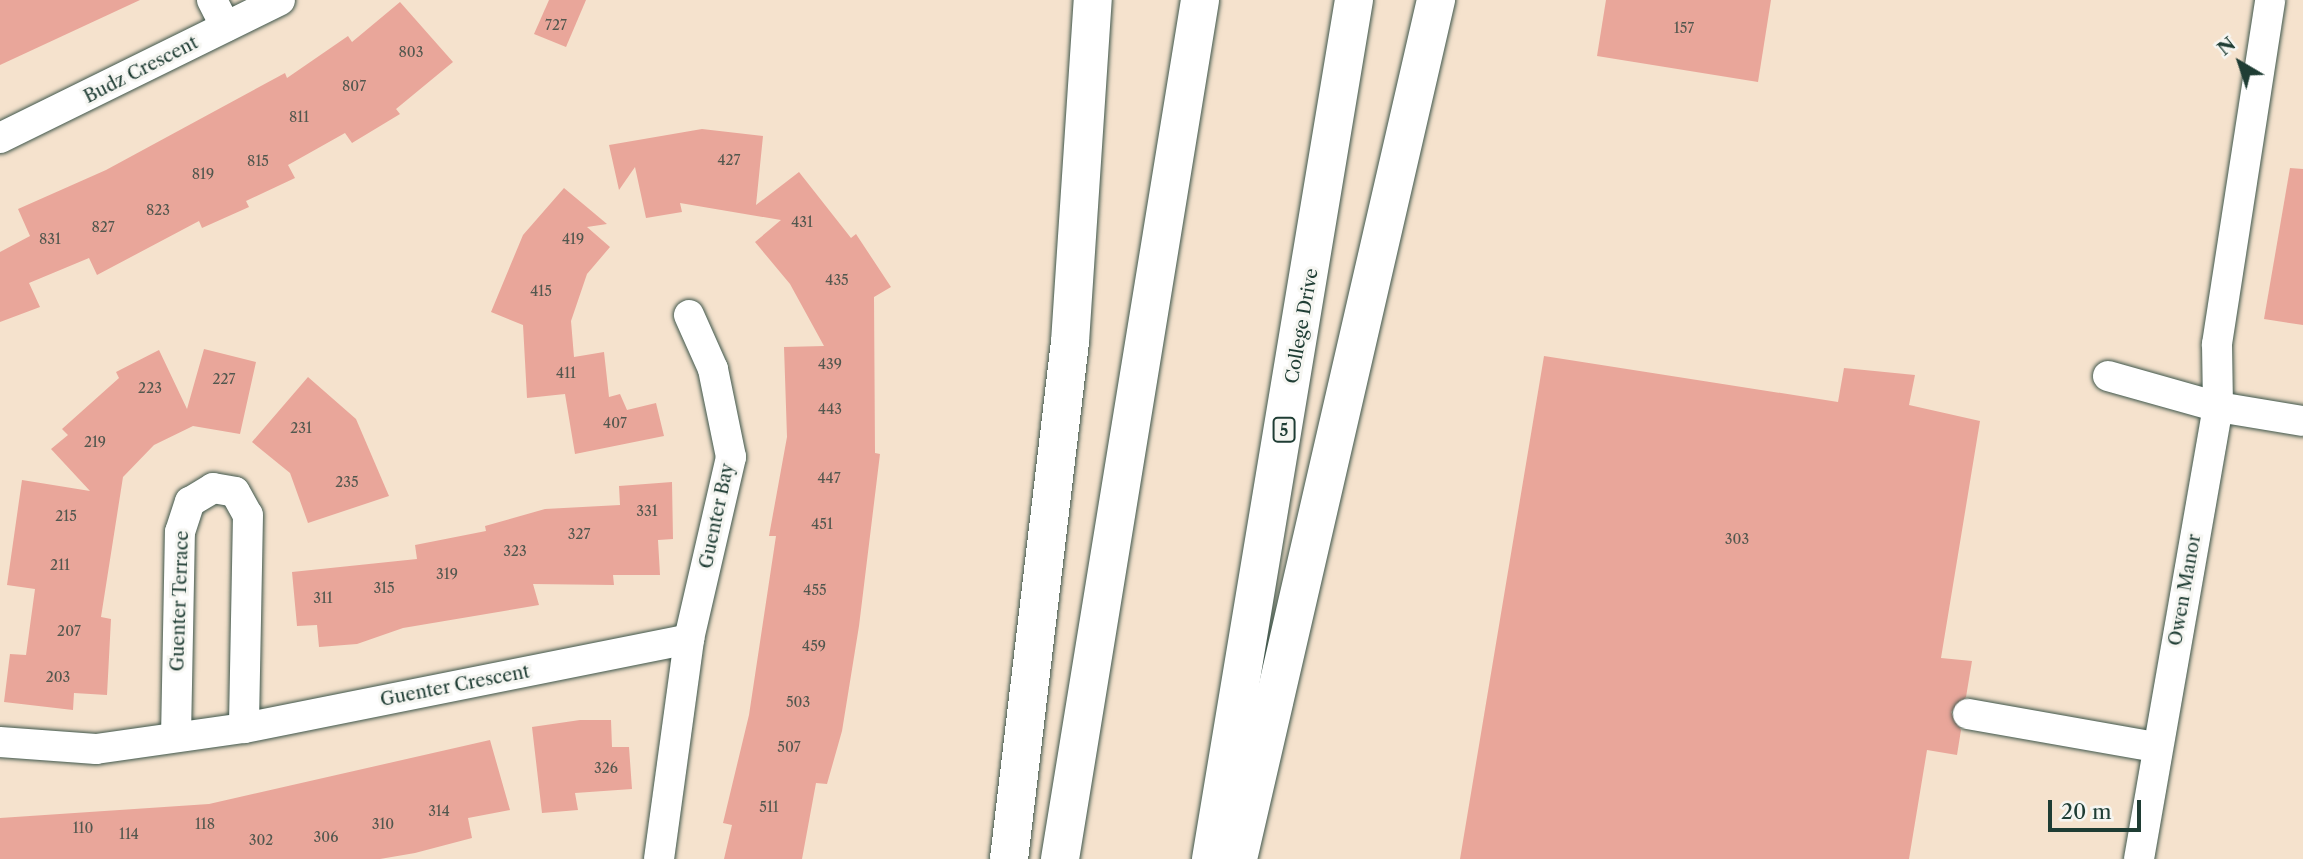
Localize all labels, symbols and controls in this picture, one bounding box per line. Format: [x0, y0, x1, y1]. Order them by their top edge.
house number: 727 [545, 17, 567, 33]
house number: 157 [1674, 20, 1694, 36]
north arrow [2205, 28, 2275, 98]
street label: Budz Crescent [80, 32, 202, 108]
text: N [2213, 32, 2240, 60]
house number: 803 [399, 44, 423, 60]
house number: 807 [342, 78, 366, 94]
house number: 811 [289, 109, 309, 125]
house number: 427 [717, 152, 741, 168]
house number: 815 [247, 153, 269, 169]
house number: 819 [192, 166, 214, 182]
house number: 823 [146, 202, 170, 218]
house number: 431 [791, 214, 813, 230]
house number: 827 [91, 219, 115, 235]
house number: 831 [39, 231, 61, 247]
house number: 419 [562, 231, 584, 247]
street label: College Drive [1281, 267, 1323, 385]
house number: 435 [825, 272, 849, 288]
house number: 415 [530, 283, 552, 299]
house number: 439 [818, 356, 842, 372]
house number: 411 [556, 365, 576, 381]
house number: 227 [213, 371, 235, 387]
house number: 223 [138, 380, 162, 396]
house number: 443 [818, 401, 842, 417]
house number: 407 [603, 415, 627, 431]
road number: 5 [1272, 418, 1296, 442]
house number: 231 [290, 420, 312, 436]
house number: 219 [84, 434, 106, 450]
street label: Guenter Bay [695, 461, 739, 571]
house number: 447 [817, 470, 841, 486]
house number: 235 [335, 474, 359, 490]
house number: 331 [636, 503, 658, 519]
house number: 215 [55, 508, 77, 524]
house number: 451 [811, 516, 833, 532]
house number: 327 [568, 526, 590, 542]
street label: Guenter Terrace [167, 530, 193, 672]
house number: 303 [1725, 531, 1749, 547]
street label: Owen Manor [2165, 533, 2205, 647]
house number: 323 [503, 543, 527, 559]
house number: 211 [50, 557, 70, 573]
house number: 319 [436, 566, 458, 582]
house number: 315 [373, 580, 395, 596]
house number: 455 [803, 582, 827, 598]
house number: 311 [313, 590, 333, 606]
house number: 207 [57, 623, 81, 639]
house number: 459 [802, 638, 826, 654]
street label: Guenter Crescent [378, 661, 532, 711]
house number: 203 [46, 669, 70, 685]
house number: 503 [786, 694, 810, 710]
house number: 507 [777, 739, 801, 755]
house number: 326 [594, 760, 618, 776]
scale bar [2051, 786, 2144, 830]
house number: 511 [759, 799, 779, 815]
text: 20 m [2061, 799, 2112, 824]
house number: 314 [428, 803, 450, 819]
house number: 118 [195, 816, 215, 832]
house number: 310 [372, 816, 394, 832]
house number: 110 [73, 820, 93, 836]
house number: 114 [119, 826, 139, 842]
house number: 306 [314, 829, 338, 845]
house number: 302 [249, 832, 273, 848]

